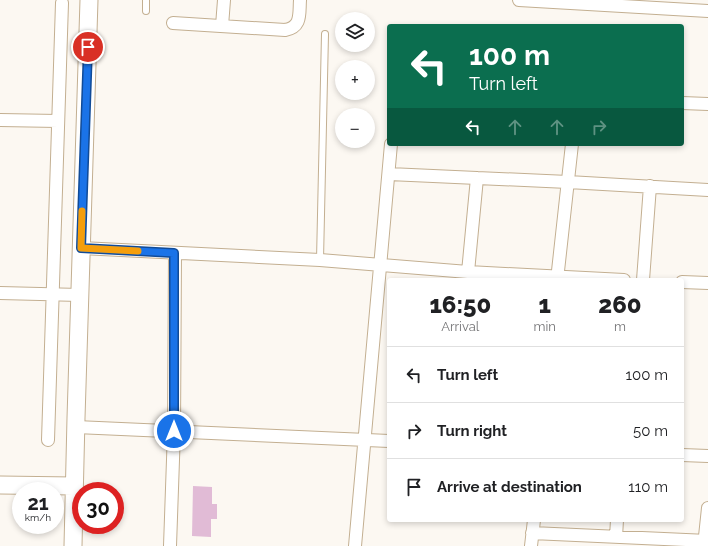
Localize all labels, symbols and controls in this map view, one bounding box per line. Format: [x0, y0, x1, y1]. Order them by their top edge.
map controls [335, 12, 375, 148]
button: layers [335, 12, 375, 52]
pin [71, 30, 105, 64]
icon: arrive [77, 36, 99, 58]
text: 100 m [469, 39, 550, 72]
icon: left [403, 40, 455, 92]
button: + [335, 60, 375, 100]
text: Turn left [469, 73, 538, 94]
button: − [335, 108, 375, 148]
icon: left [462, 116, 484, 138]
icon: ahead [504, 116, 526, 138]
icon: ahead [546, 116, 568, 138]
icon: right [588, 116, 610, 138]
text: 16:50 [429, 290, 491, 319]
text: 1 [539, 290, 551, 319]
text: 260 [598, 290, 642, 319]
text: Arrival [441, 319, 479, 334]
text: min [534, 319, 556, 334]
text: m [614, 319, 626, 334]
icon: left [403, 364, 425, 386]
text: Turn left [437, 366, 498, 384]
text: 100 m [626, 366, 668, 384]
position arrow [153, 410, 195, 452]
icon: right [403, 420, 425, 442]
text: Turn right [437, 422, 507, 440]
text: 50 m [633, 422, 668, 440]
icon: arrive [403, 476, 425, 498]
text: Arrive at destination [437, 478, 582, 496]
text: 110 m [628, 478, 668, 496]
speed limit sign: 30 [72, 482, 124, 534]
text: 21 [27, 491, 49, 515]
text: km/h [25, 512, 51, 523]

